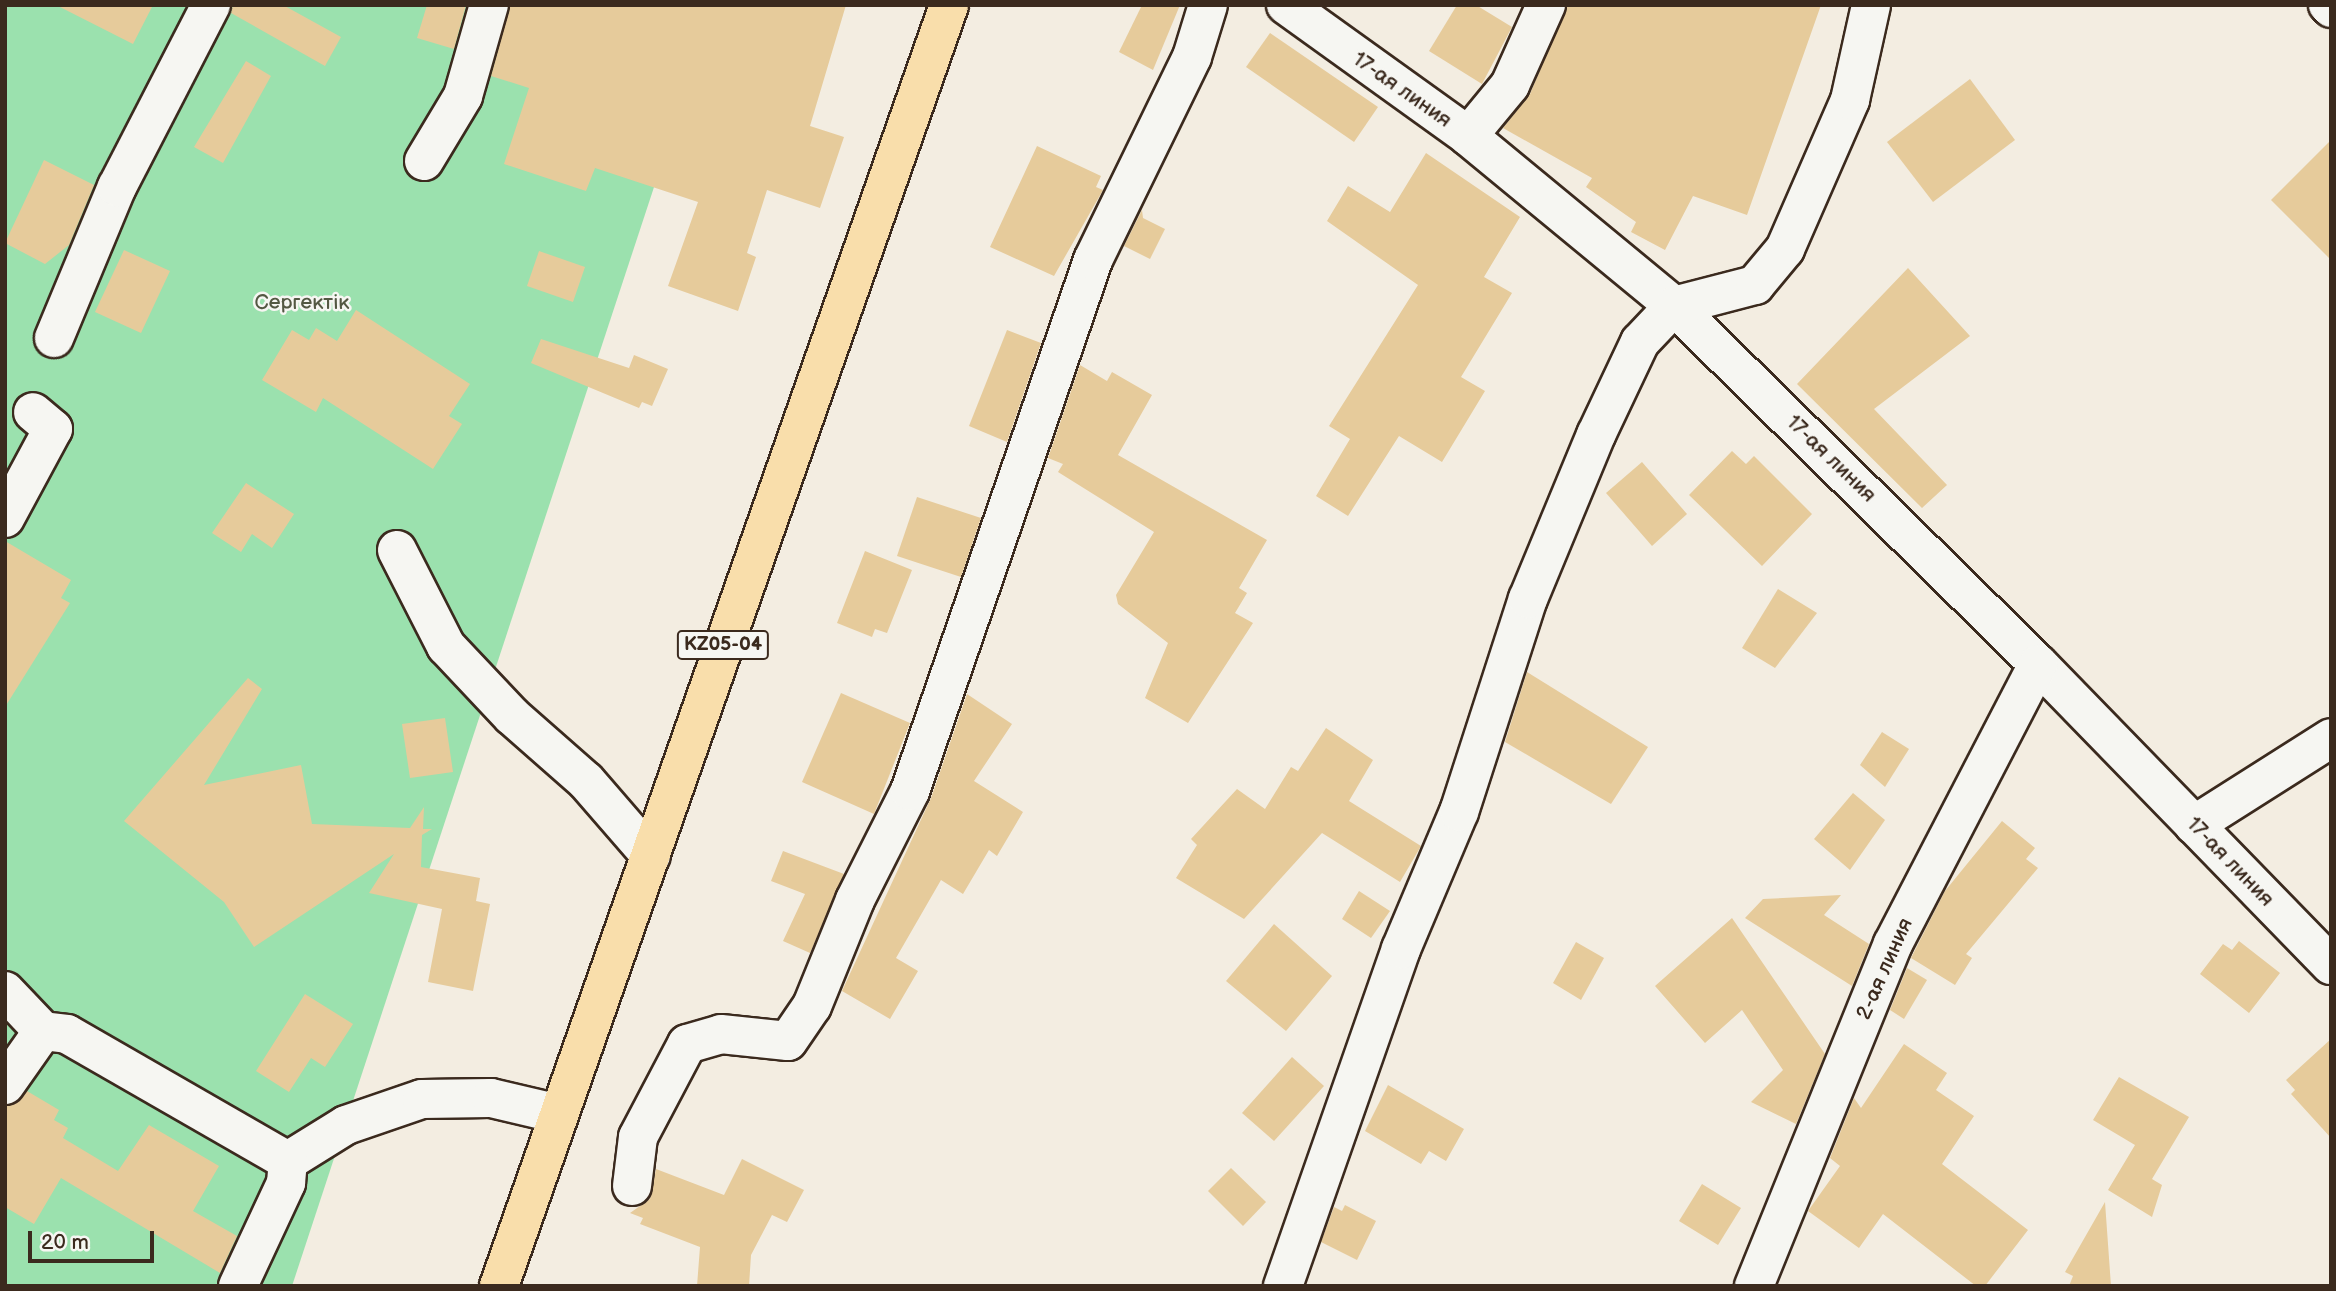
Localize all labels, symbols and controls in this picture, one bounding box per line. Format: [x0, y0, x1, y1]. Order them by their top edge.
street label: 17-ая линия [1348, 47, 1456, 133]
park label: Сергектік [255, 290, 349, 316]
street label: 17-ая линия [1781, 410, 1881, 508]
road number: KZ05-04 [676, 630, 770, 660]
street label: 17-ая линия [2181, 812, 2279, 912]
street label: 2-ая линия [1851, 914, 1919, 1024]
scale bar [32, 1218, 158, 1262]
text: 20 m [41, 1230, 89, 1255]

